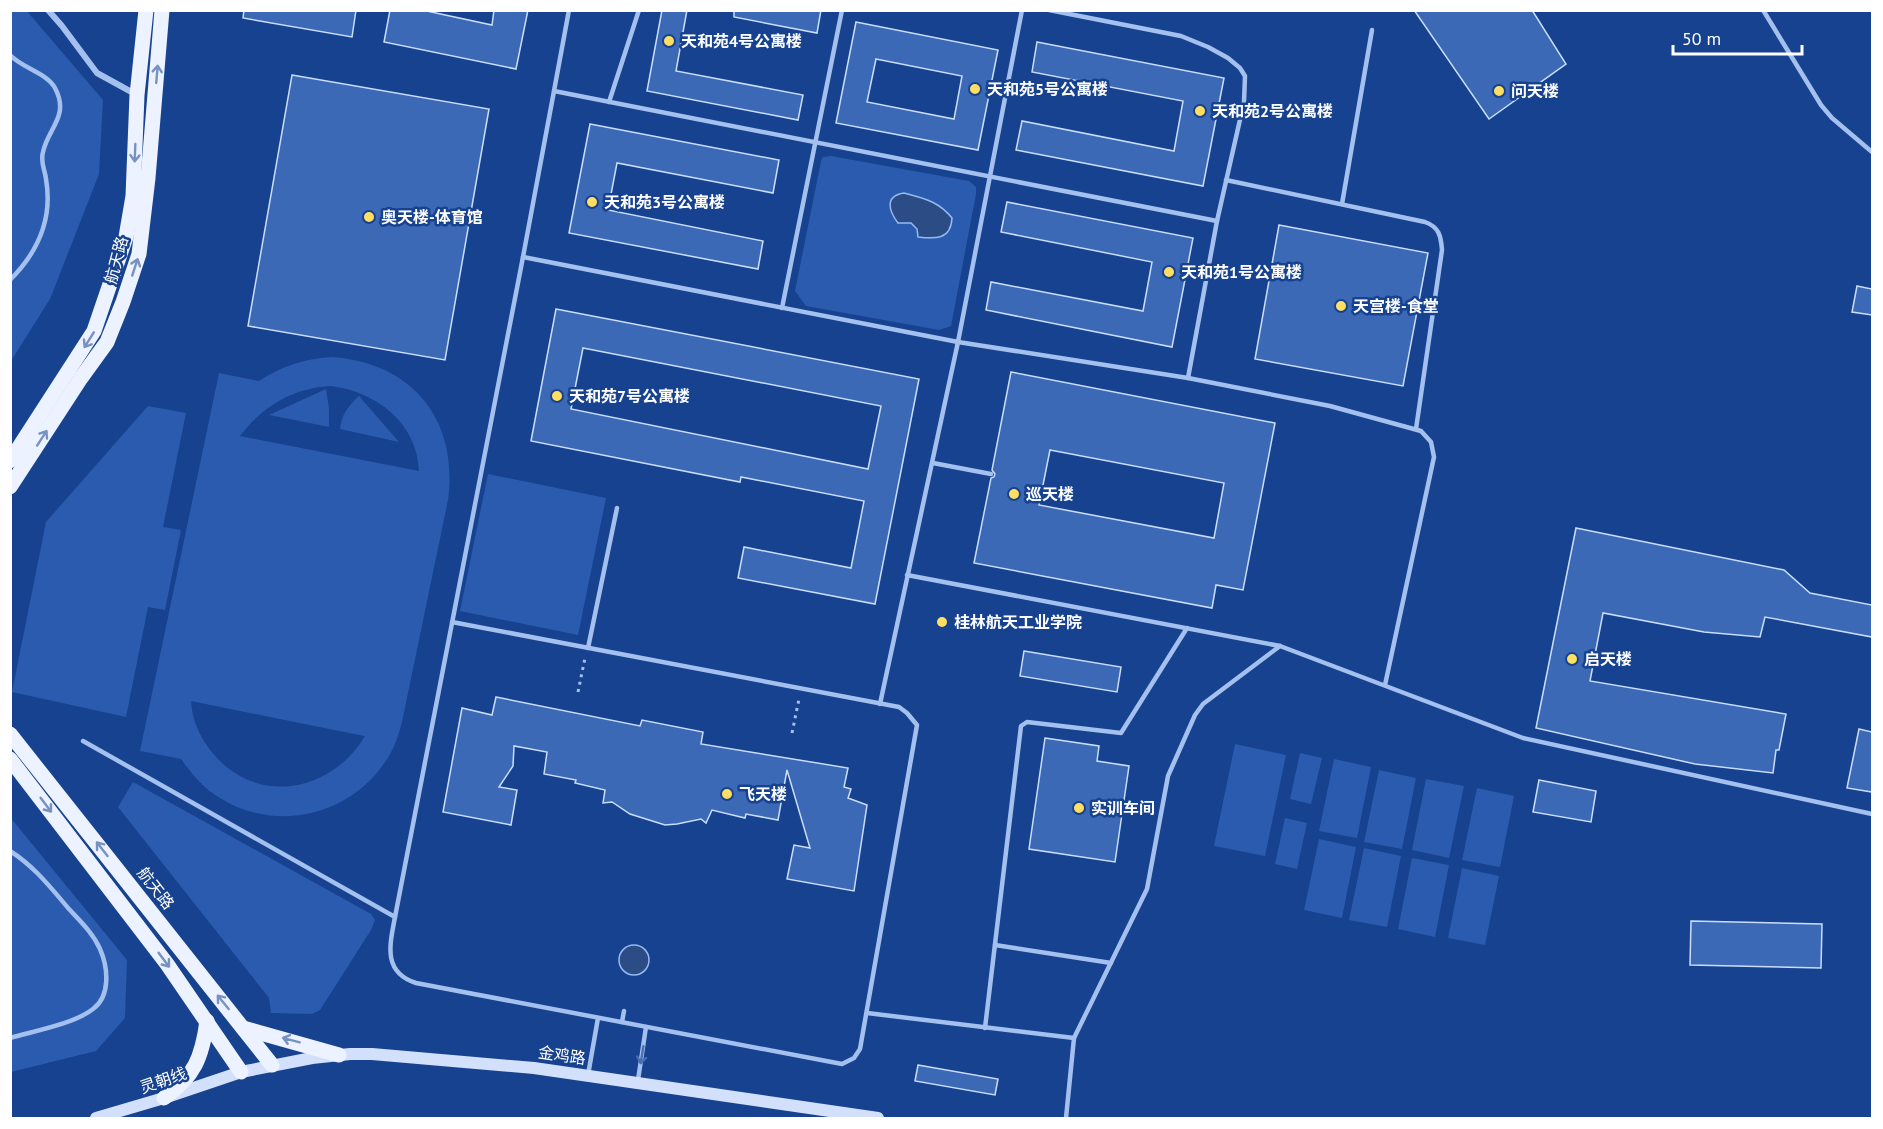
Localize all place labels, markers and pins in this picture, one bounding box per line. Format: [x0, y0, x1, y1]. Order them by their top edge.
place label: 天和苑4号公寓楼 [681, 31, 802, 51]
marker: 天和苑4号公寓楼 [662, 34, 676, 48]
place label: 天和苑5号公寓楼 [987, 79, 1108, 99]
place label: 问天楼 [1511, 81, 1559, 101]
marker: 天和苑5号公寓楼 [968, 82, 982, 96]
marker: 问天楼 [1492, 84, 1506, 98]
place label: 天和苑2号公寓楼 [1212, 101, 1333, 121]
marker: 天和苑2号公寓楼 [1193, 104, 1207, 118]
place label: 天和苑3号公寓楼 [604, 192, 725, 212]
marker: 天和苑3号公寓楼 [585, 195, 599, 209]
place label: 奥天楼-体育馆 [381, 207, 483, 227]
marker: 奥天楼-体育馆 [362, 210, 376, 224]
place label: 天和苑1号公寓楼 [1181, 262, 1302, 282]
marker: 天和苑1号公寓楼 [1162, 265, 1176, 279]
place label: 天宫楼-食堂 [1353, 296, 1439, 316]
marker: 天宫楼-食堂 [1334, 299, 1348, 313]
place label: 天和苑7号公寓楼 [569, 386, 690, 406]
marker: 天和苑7号公寓楼 [550, 389, 564, 403]
place label: 巡天楼 [1026, 484, 1074, 504]
marker: 巡天楼 [1007, 487, 1021, 501]
place label: 桂林航天工业学院 [954, 612, 1082, 632]
marker: 桂林航天工业学院 [935, 615, 949, 629]
place label: 启天楼 [1584, 649, 1632, 669]
marker: 启天楼 [1565, 652, 1579, 666]
place label: 飞天楼 [739, 784, 787, 804]
marker: 飞天楼 [720, 787, 734, 801]
place label: 实训车间 [1091, 798, 1155, 818]
marker: 实训车间 [1072, 801, 1086, 815]

